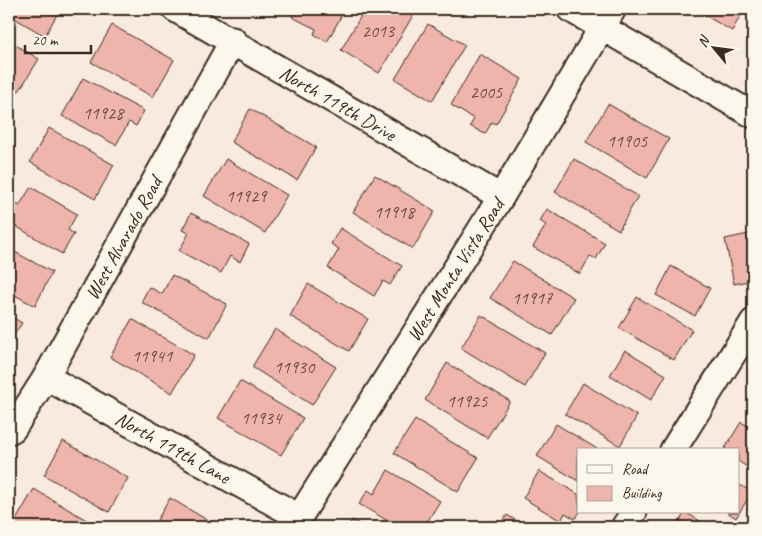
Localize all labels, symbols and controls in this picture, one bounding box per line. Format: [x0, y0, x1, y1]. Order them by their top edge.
house number: 2013 [362, 20, 396, 42]
scale bar [25, 22, 91, 54]
north arrow [690, 22, 740, 72]
text: 20 m [32, 31, 59, 50]
text: N [694, 32, 714, 50]
street label: North 119th Drive [275, 60, 402, 147]
house number: 2005 [470, 81, 503, 103]
house number: 11928 [83, 102, 125, 124]
house number: 11905 [607, 130, 648, 152]
street label: West Alvarado Road [79, 170, 169, 304]
house number: 11929 [226, 185, 268, 207]
street label: West Monta Vista Road [401, 192, 511, 346]
house number: 11918 [374, 201, 416, 223]
house number: 11917 [512, 287, 553, 309]
house number: 11941 [132, 345, 173, 367]
house number: 11930 [274, 356, 316, 378]
house number: 11925 [447, 390, 488, 412]
street label: North 119th Lane [111, 406, 236, 490]
house number: 11934 [241, 407, 283, 429]
legend [577, 448, 740, 514]
text: Road [622, 460, 649, 479]
text: Building [622, 484, 662, 503]

